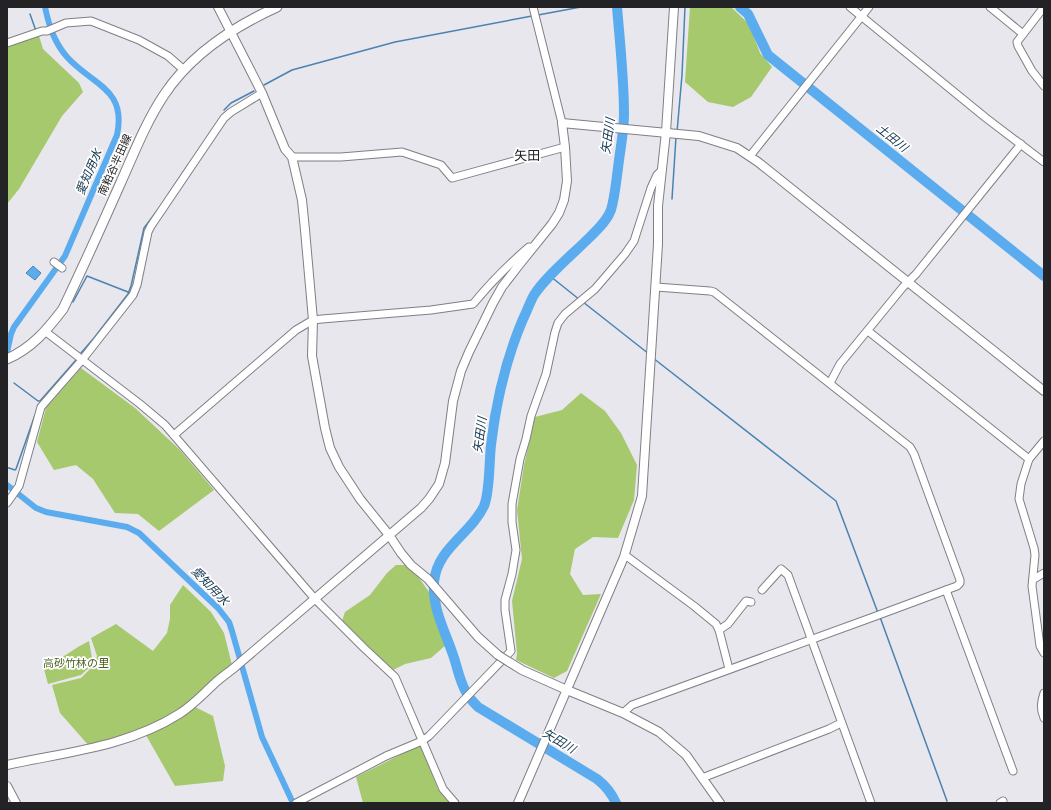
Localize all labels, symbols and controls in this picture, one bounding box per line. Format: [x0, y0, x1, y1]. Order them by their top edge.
water label: 矢田川 [599, 115, 618, 155]
water label: 土田川 [874, 121, 912, 156]
street label: 南粕谷半田線 [96, 132, 134, 198]
water label: 愛知用水 [73, 145, 106, 197]
district label: 矢田 [514, 148, 540, 163]
water label: 矢田川 [471, 414, 490, 454]
water label: 愛知用水 [188, 564, 233, 610]
park label: 高砂竹林の里 [43, 657, 109, 670]
water label: 矢田川 [540, 726, 580, 757]

